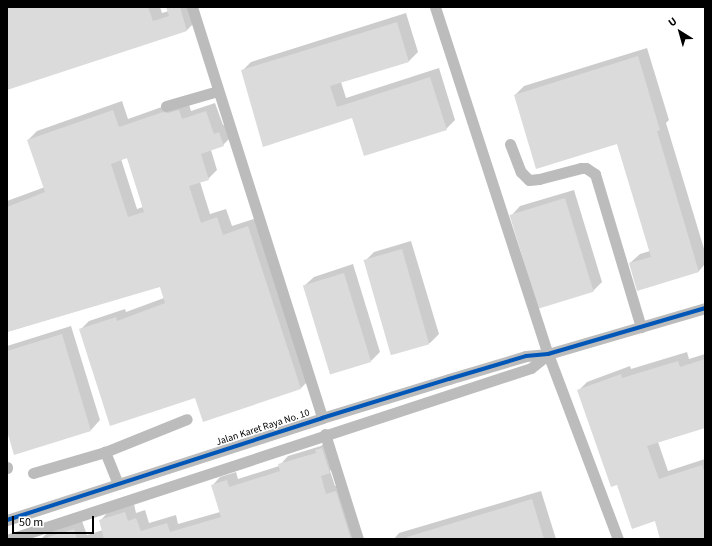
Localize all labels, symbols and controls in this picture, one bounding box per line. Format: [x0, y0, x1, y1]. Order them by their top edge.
north arrow [660, 12, 700, 52]
text: U [665, 14, 680, 30]
street label: Jalan Karet Raya No. 10 [215, 407, 311, 449]
scale bar [14, 508, 96, 534]
text: 50 m [19, 514, 43, 531]

